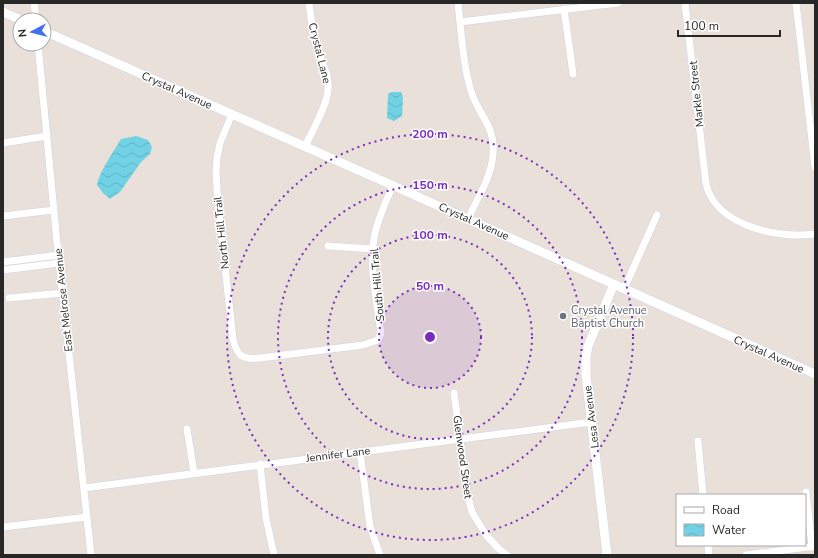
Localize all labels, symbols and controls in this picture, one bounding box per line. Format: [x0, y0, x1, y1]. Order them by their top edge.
north arrow [12, 12, 52, 52]
scale bar [678, 12, 780, 38]
text: 100 m [684, 18, 719, 34]
street label: Crystal Lane [305, 21, 334, 85]
text: N [15, 28, 31, 38]
street label: Markle Street [686, 60, 707, 128]
street label: Crystal Avenue [139, 68, 215, 113]
text: 200 m [412, 126, 448, 142]
text: 150 m [412, 177, 448, 193]
street label: North Hill Trail [210, 195, 233, 270]
street label: Crystal Avenue [436, 199, 512, 244]
text: 100 m [412, 227, 448, 243]
street label: East Melrose Avenue [51, 247, 76, 352]
street label: South Hill Trail [367, 247, 388, 322]
text: 50 m [416, 278, 444, 294]
place label: Crystal Avenue Baptist Church [571, 303, 647, 331]
marker: Crystal Avenue Baptist Church [558, 311, 568, 321]
centre of rings [423, 330, 437, 344]
street label: Crystal Avenue [731, 332, 807, 377]
street label: Lesa Avenue [580, 385, 603, 449]
street label: Glenwood Street [449, 414, 476, 500]
street label: Jennifer Lane [304, 443, 371, 466]
legend [676, 494, 806, 546]
text: Road [712, 502, 740, 518]
text: Water [712, 522, 746, 538]

